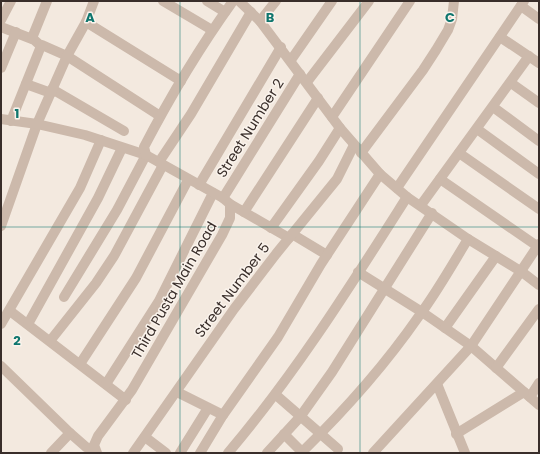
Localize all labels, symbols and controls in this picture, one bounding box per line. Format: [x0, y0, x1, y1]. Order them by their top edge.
text: A [85, 8, 95, 27]
text: B [266, 8, 275, 27]
text: C [445, 8, 455, 27]
street label: Street Number 2 [212, 75, 288, 181]
text: 1 [15, 104, 19, 123]
street label: Third Pusta Main Road [127, 218, 221, 362]
street label: Street Number 5 [190, 239, 274, 341]
text: 2 [13, 331, 21, 350]

